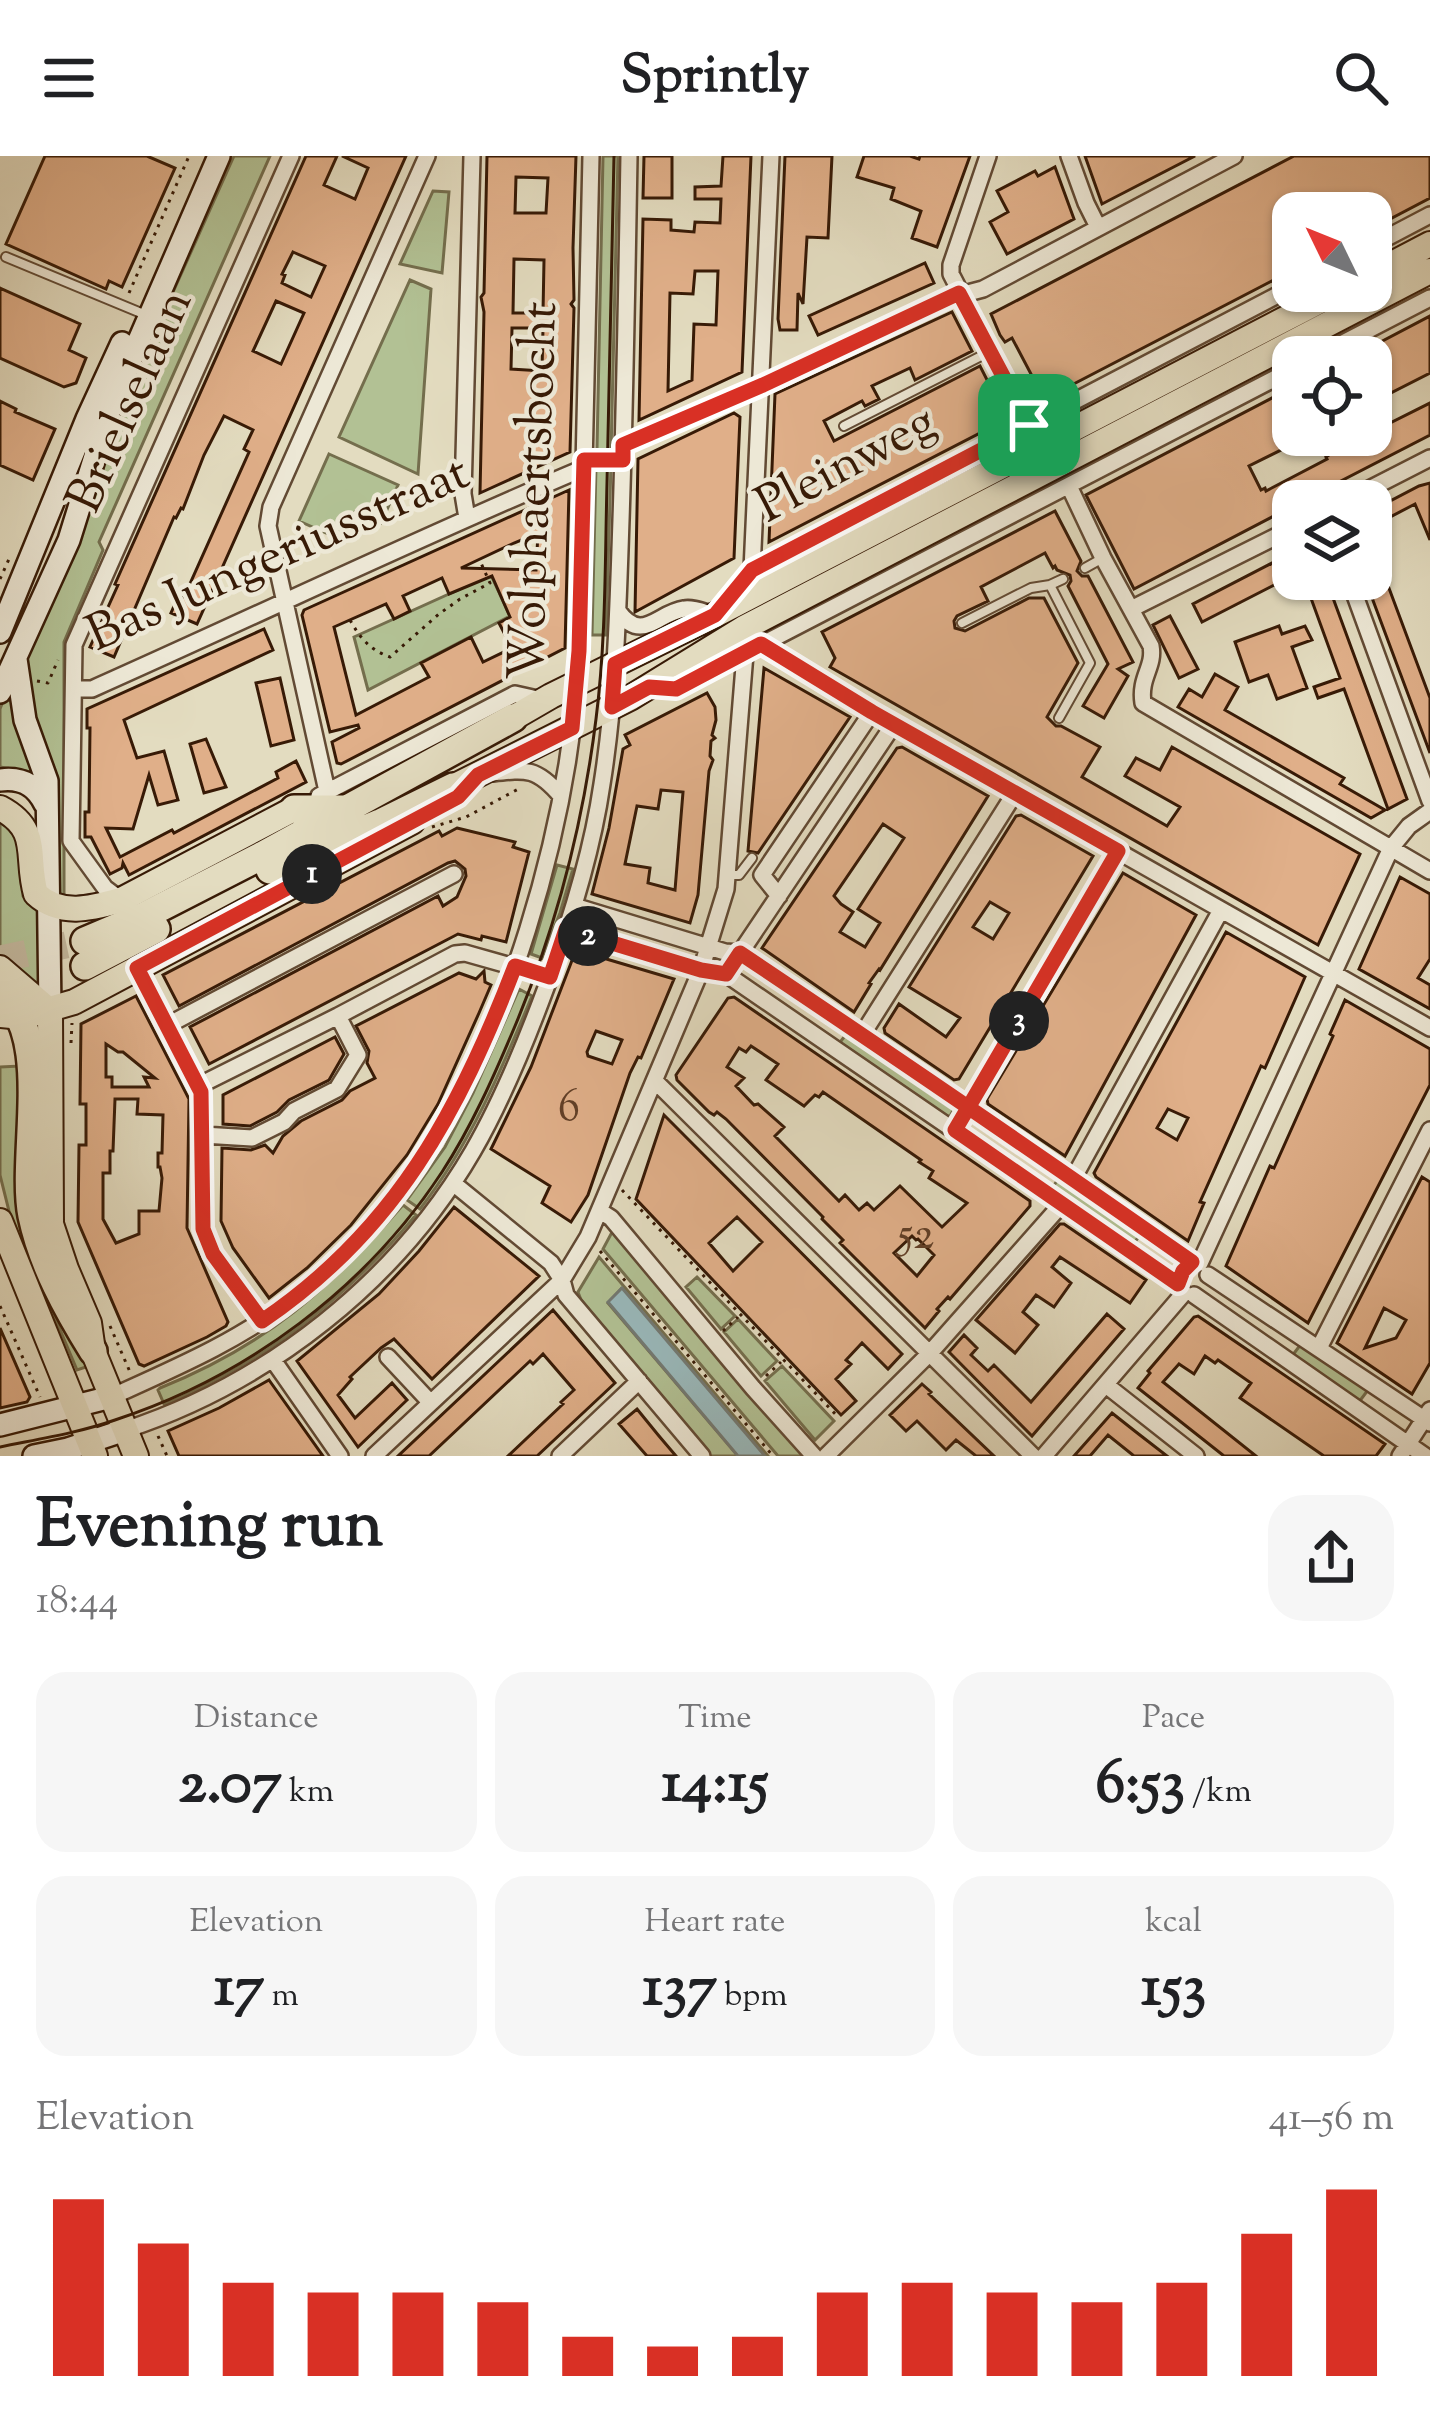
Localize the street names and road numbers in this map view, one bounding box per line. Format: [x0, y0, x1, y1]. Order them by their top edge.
street label: Brielselaan [50, 278, 214, 526]
street label: Wolphaertsbocht [493, 300, 579, 682]
street label: Pleinweg [744, 388, 950, 544]
street label: Bas Jungeriusstraat [76, 439, 482, 673]

